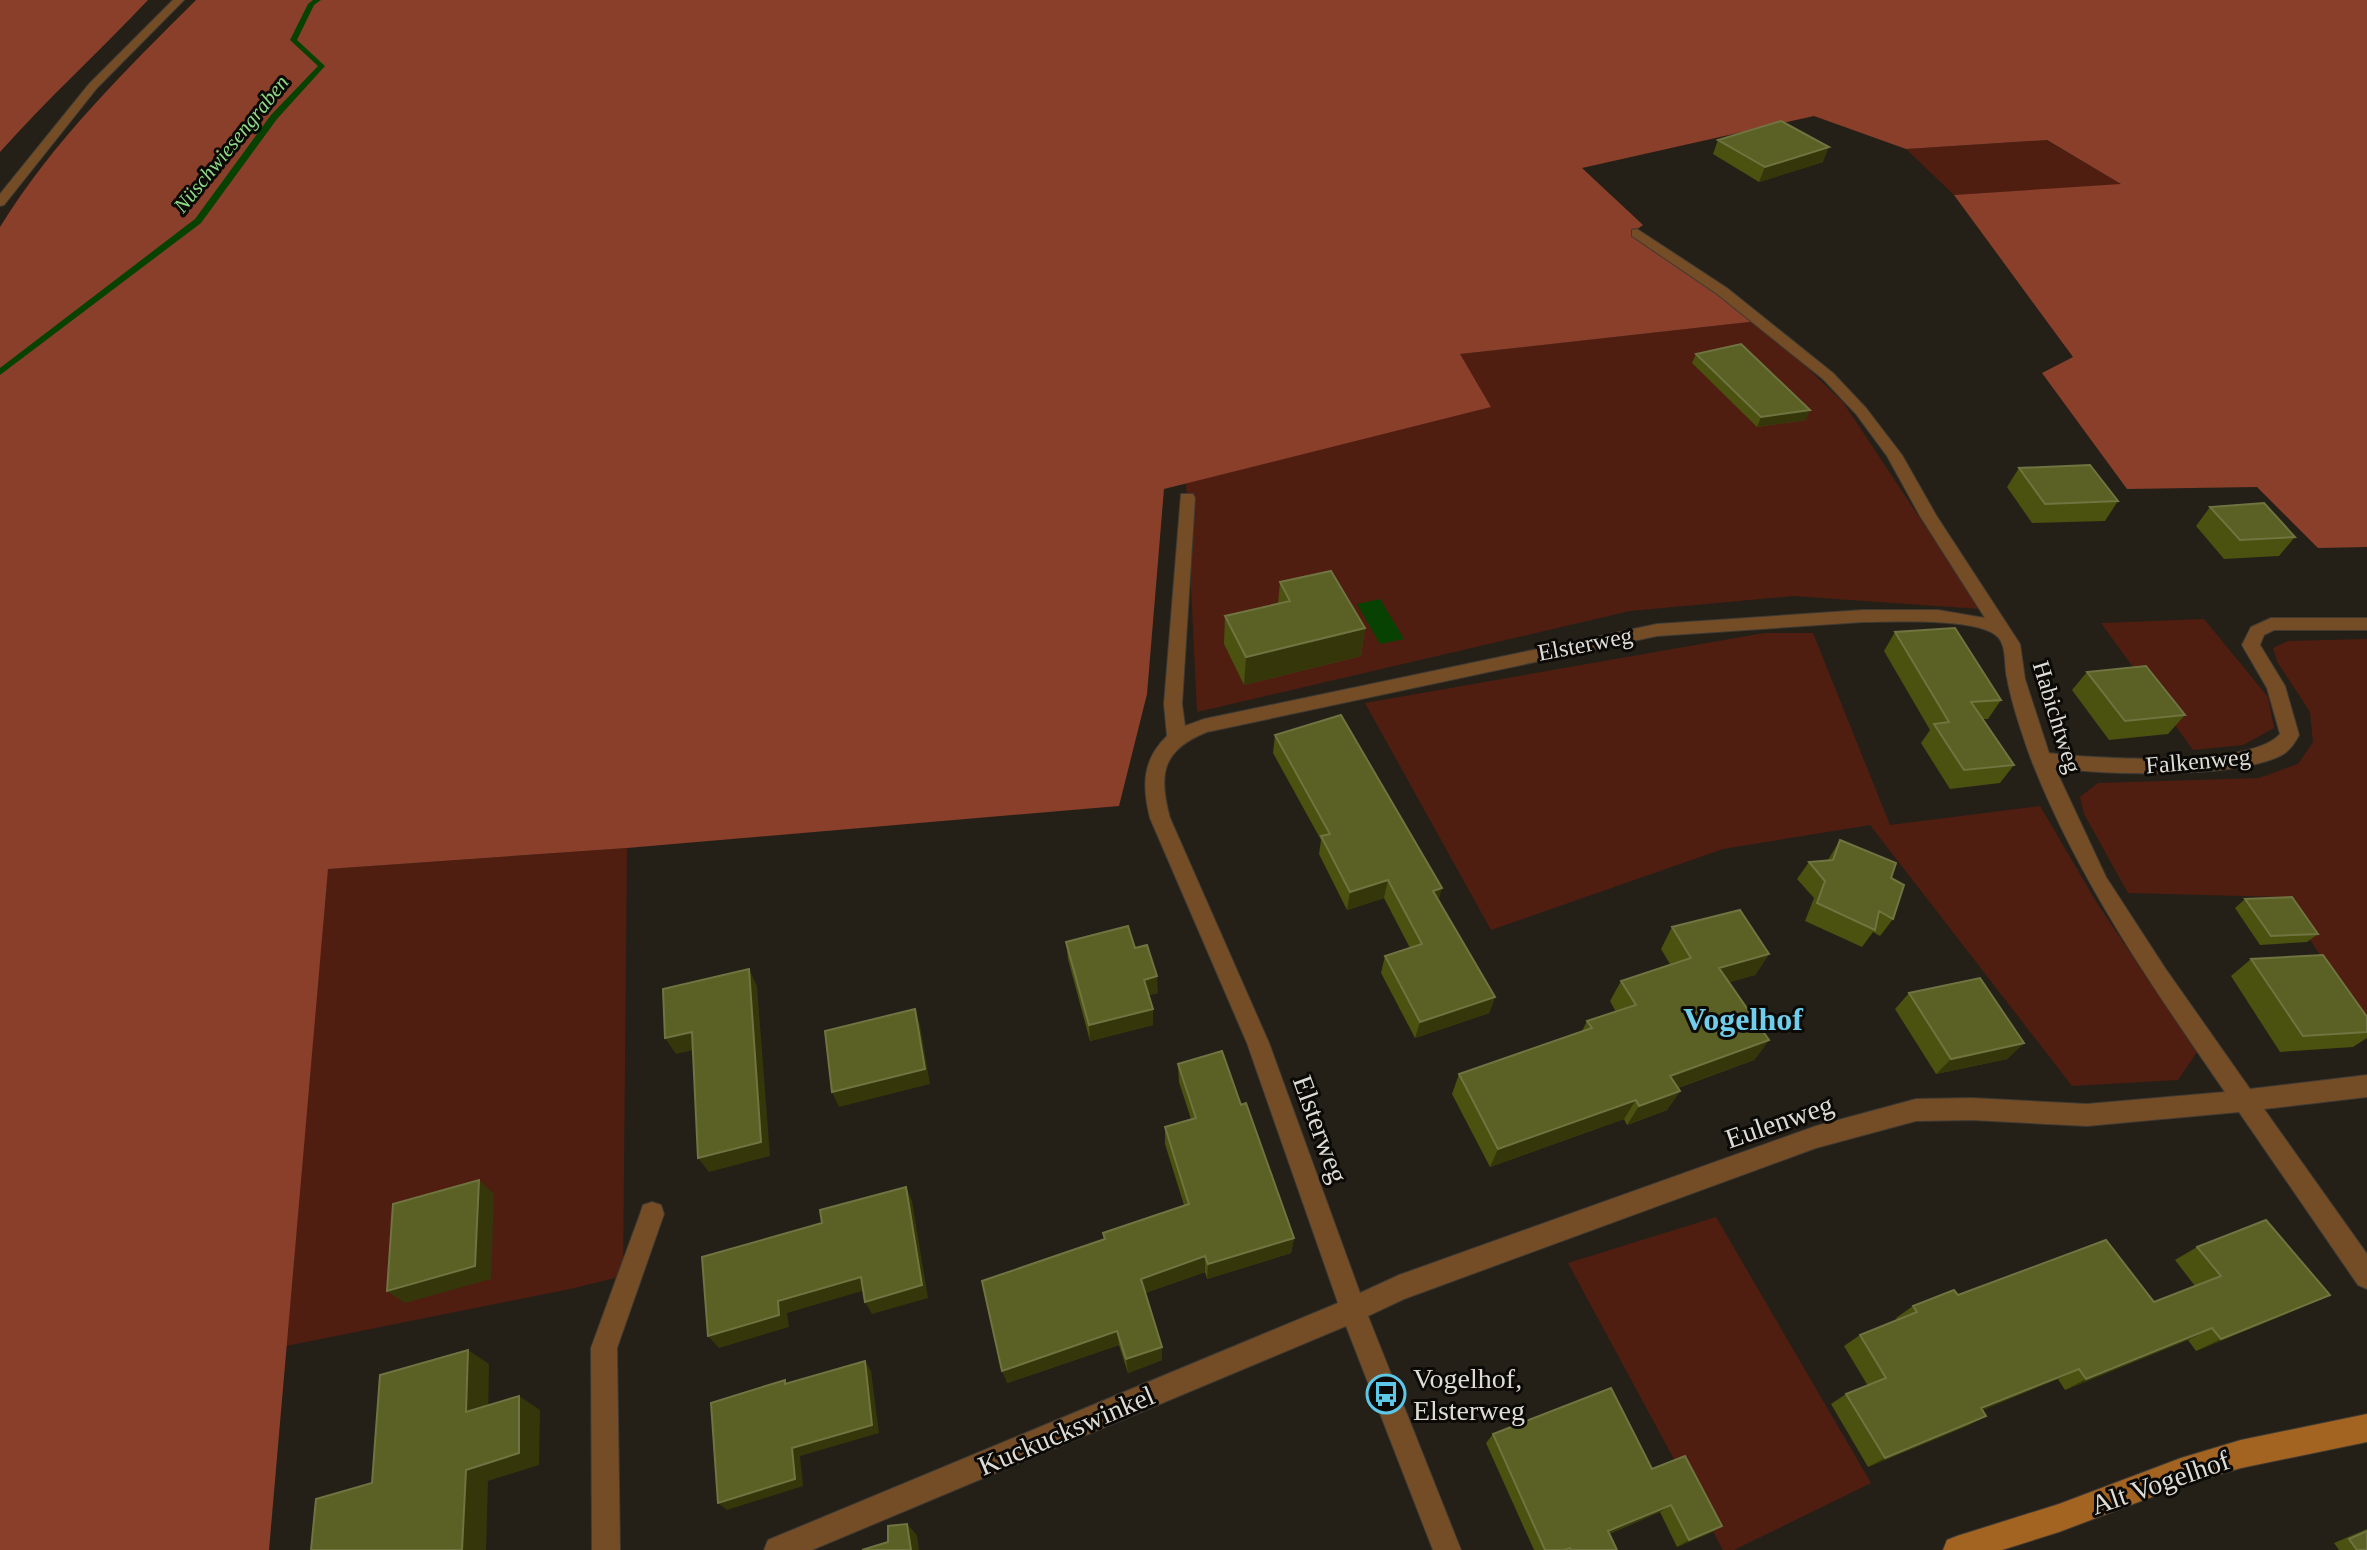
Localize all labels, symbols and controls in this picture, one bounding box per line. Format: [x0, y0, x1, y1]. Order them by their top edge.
water label: Nüschwiesengraben [168, 71, 294, 218]
street label: Elsterweg [1535, 622, 1635, 666]
street label: Habichtweg [2028, 658, 2086, 776]
street label: Falkenweg [2144, 743, 2252, 779]
district label: Vogelhof [1683, 1001, 1803, 1037]
street label: Elsterweg [1287, 1071, 1354, 1187]
street label: Eulenweg [1721, 1089, 1837, 1154]
place label: Vogelhof, Elsterweg [1413, 1363, 1525, 1426]
bus stop icon: Vogelhof, Elsterweg [1365, 1373, 1407, 1415]
street label: Kuckuckswinkel [974, 1379, 1159, 1481]
street label: Alt Vogelhof [2087, 1444, 2234, 1521]

